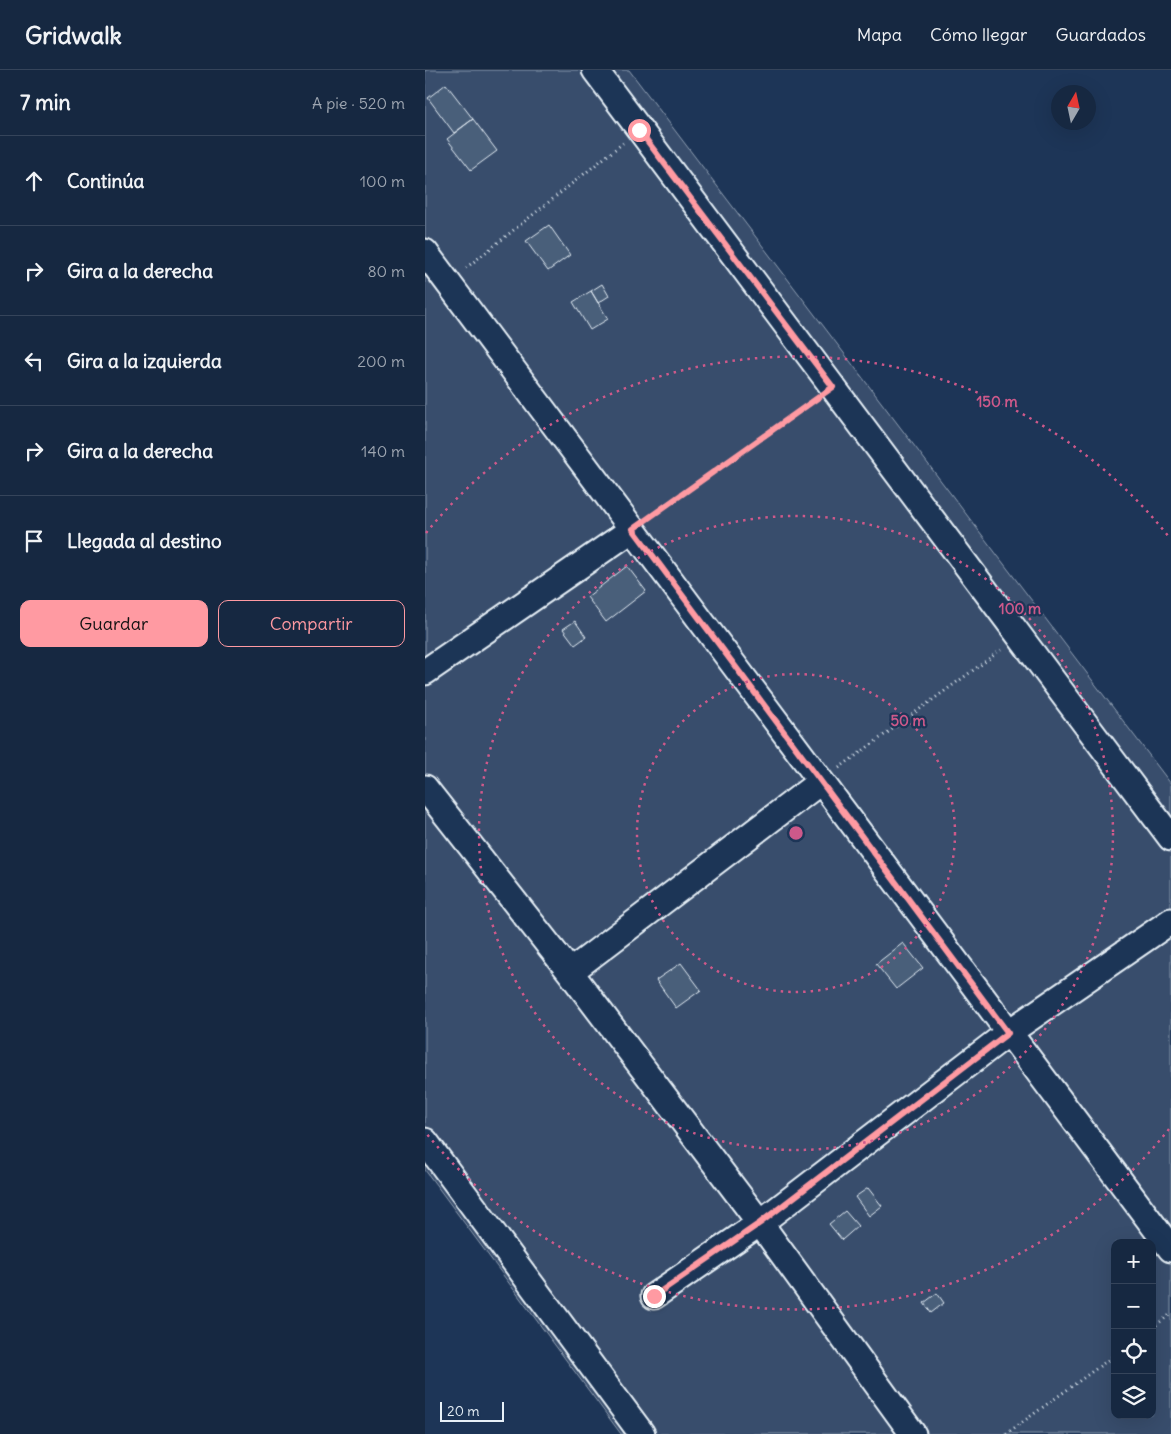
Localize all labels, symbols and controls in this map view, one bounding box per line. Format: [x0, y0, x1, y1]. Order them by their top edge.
text: Gridwalk [25, 20, 122, 50]
text: Mapa [857, 23, 902, 46]
text: Cómo llegar [930, 23, 1027, 46]
text: Guardados [1055, 23, 1146, 46]
north arrow [1051, 85, 1096, 130]
text: 7 min [20, 89, 71, 116]
text: A pie · 520 m [312, 93, 405, 113]
route start [628, 119, 651, 142]
icon: ahead [20, 167, 48, 195]
text: Continúa [67, 169, 144, 193]
text: 100 m [360, 171, 405, 191]
icon: right [20, 257, 48, 285]
text: Gira a la derecha [67, 259, 213, 283]
text: 80 m [367, 261, 405, 281]
icon: left [20, 347, 48, 375]
text: Gira a la izquierda [67, 349, 222, 373]
text: 200 m [357, 351, 405, 371]
text: 150 m [976, 392, 1018, 411]
icon: right [20, 437, 48, 465]
text: Gira a la derecha [67, 439, 213, 463]
text: 140 m [361, 441, 405, 461]
icon: arrive [20, 527, 48, 555]
text: Llegada al destino [67, 529, 222, 553]
text: 100 m [999, 599, 1041, 618]
button: Guardar [20, 600, 208, 647]
button: Compartir [218, 600, 405, 647]
text: 50 m [890, 711, 926, 730]
centre of rings [787, 824, 805, 842]
map controls [1111, 1239, 1156, 1419]
button: + [1111, 1239, 1156, 1284]
button: − [1111, 1284, 1156, 1329]
route end [643, 1285, 666, 1308]
button: locate [1111, 1329, 1156, 1374]
button: layers [1111, 1374, 1156, 1419]
scale bar [440, 1399, 504, 1422]
text: 20 m [447, 1402, 480, 1420]

